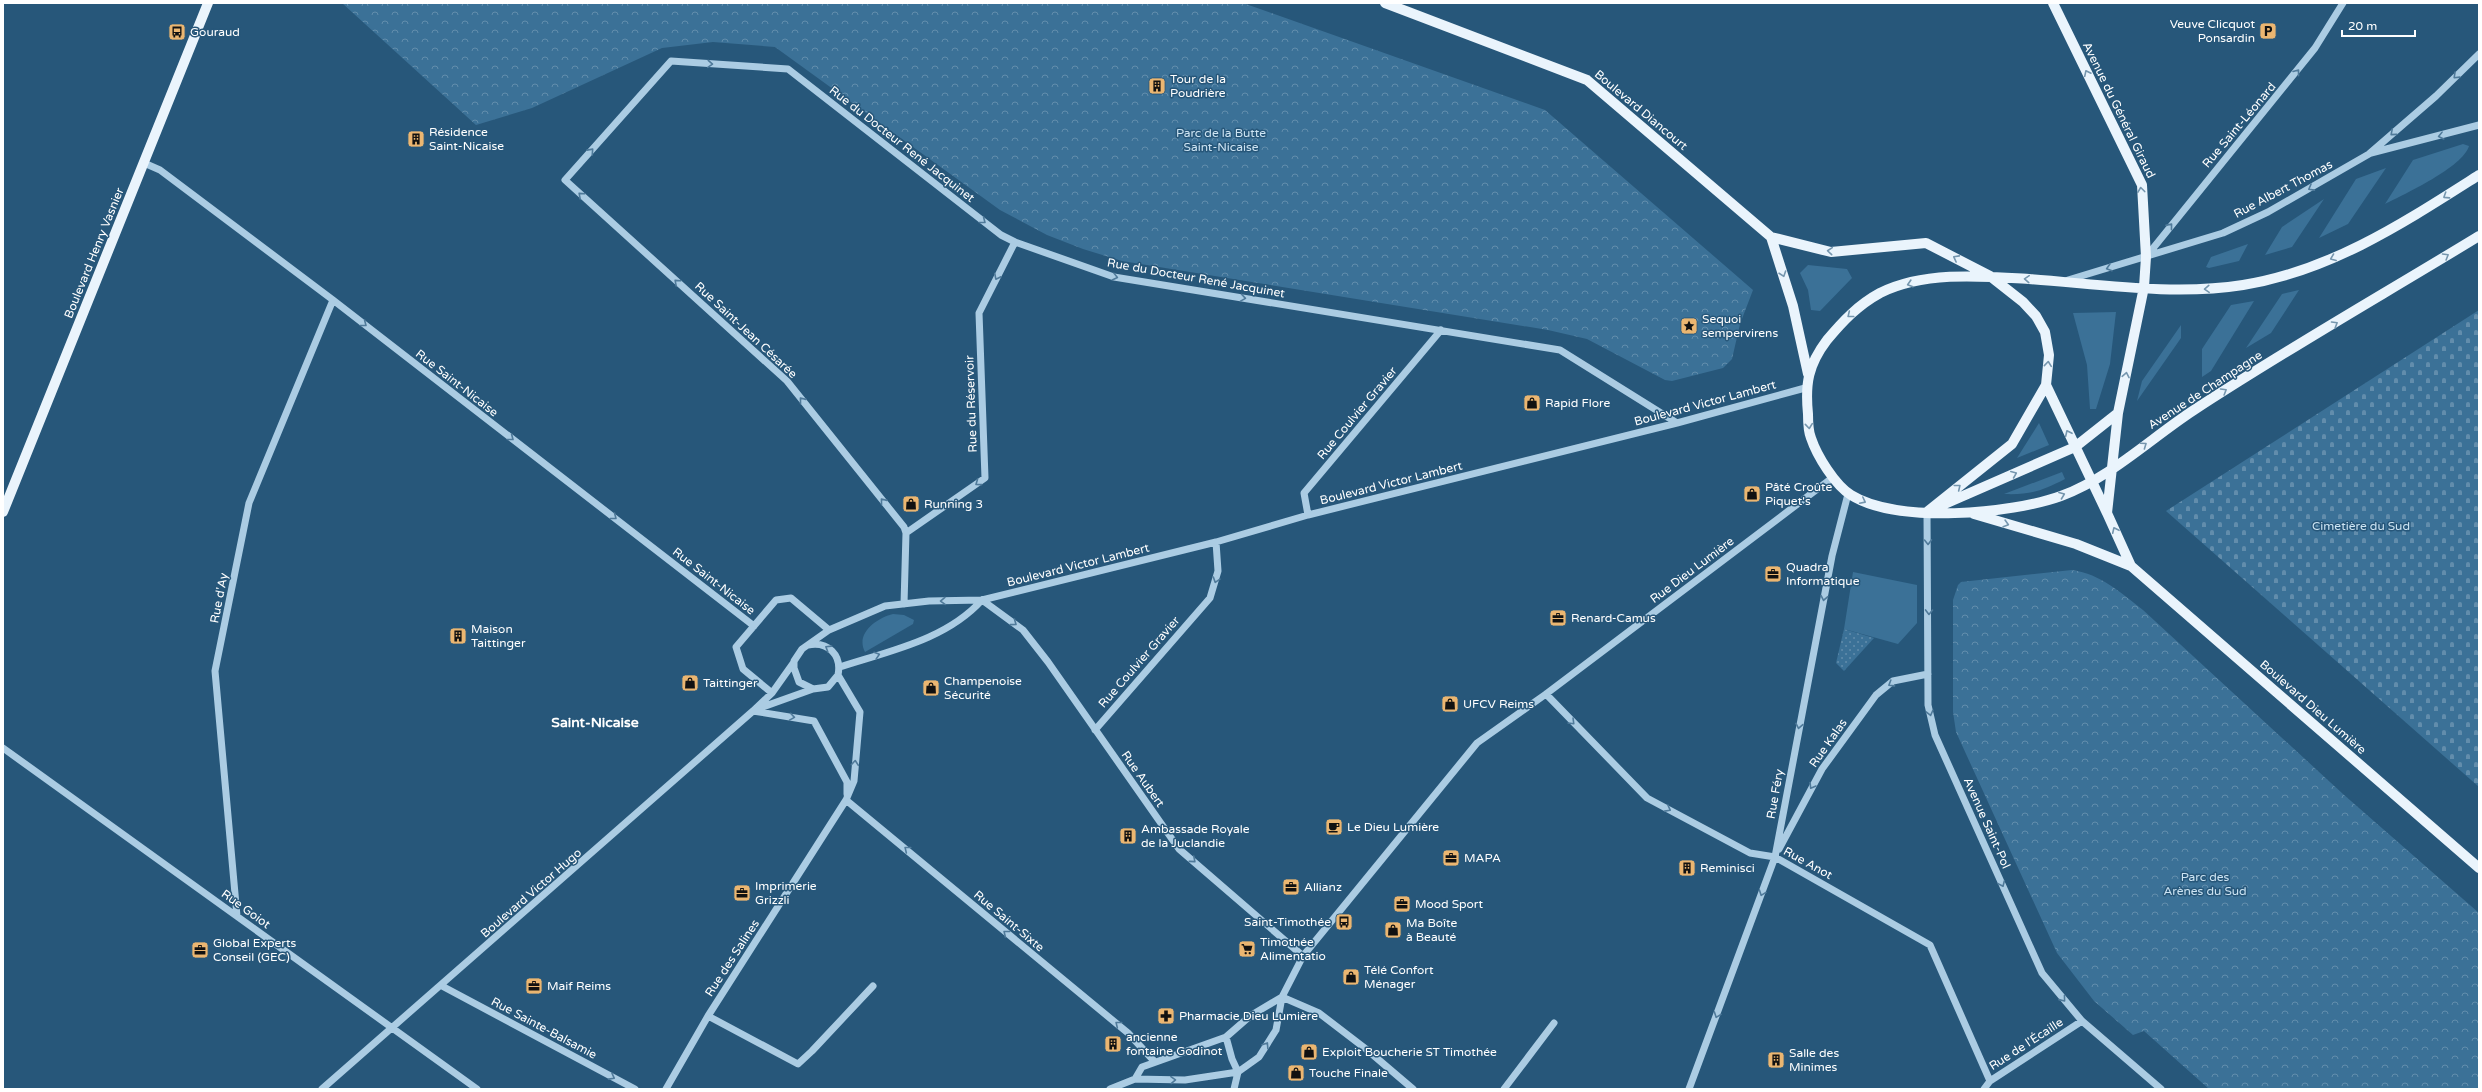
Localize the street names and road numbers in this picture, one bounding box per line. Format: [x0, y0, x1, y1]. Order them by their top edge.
street label: Avenue du Général Giraud [2080, 40, 2158, 180]
street label: Boulevard Diancourt [1592, 67, 1691, 153]
street label: Rue Saint-Léonard [2199, 80, 2279, 170]
street label: Rue du Docteur René Jacquinet [827, 83, 978, 205]
street label: Rue Albert Thomas [2231, 157, 2335, 221]
street label: Boulevard Henry Vasnier [61, 185, 127, 320]
street label: Rue du Docteur René Jacquinet [1106, 255, 1286, 301]
street label: Rue Saint-Jean Césarée [692, 279, 800, 381]
street label: Rue Saint-Nicaise [413, 346, 501, 420]
street label: Avenue de Champagne [2145, 348, 2265, 432]
street label: Rue du Réservoir [962, 355, 980, 453]
street label: Rue Coulvier Gravier [1314, 364, 1400, 462]
street label: Boulevard Victor Lambert [1633, 377, 1778, 429]
street label: Boulevard Victor Lambert [1318, 458, 1464, 507]
street label: Rue Dieu Lumière [1647, 534, 1737, 606]
street label: Boulevard Victor Lambert [1005, 540, 1151, 589]
street label: Rue Saint-Nicaise [670, 544, 758, 618]
street label: Rue d'Ay [207, 571, 231, 624]
street label: Rue Coulvier Gravier [1096, 613, 1183, 711]
street label: Boulevard Dieu Lumière [2257, 657, 2369, 757]
street label: Rue Kalas [1806, 716, 1850, 770]
street label: Rue Aubert [1119, 748, 1168, 810]
street label: Rue Féry [1764, 767, 1786, 820]
street label: Avenue Saint-Pol [1961, 775, 2013, 871]
street label: Rue Anot [1781, 844, 1835, 882]
street label: Boulevard Victor Hugo [478, 845, 584, 941]
street label: Rue Goiot [219, 887, 273, 932]
street label: Rue Saint-Sixte [971, 888, 1047, 955]
street label: Rue des Salines [702, 917, 762, 999]
street label: Rue Sainte-Balsamie [489, 994, 599, 1062]
street label: Rue de l'Écaille [1986, 1015, 2066, 1073]

